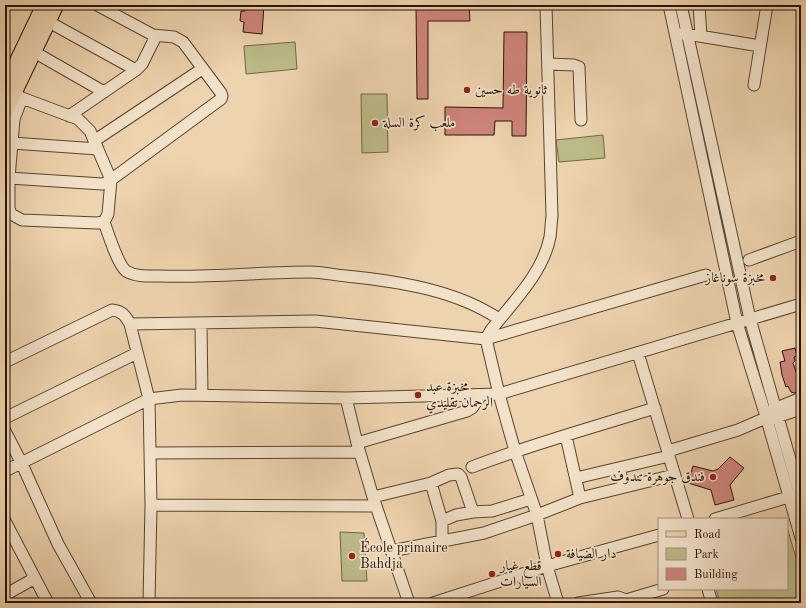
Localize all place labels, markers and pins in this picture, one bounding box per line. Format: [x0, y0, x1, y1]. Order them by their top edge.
place label: ثانوية طه حسين [475, 83, 547, 98]
marker: ثانوية طه حسين [462, 85, 472, 95]
place label: ملعب كرة السلة [382, 115, 455, 132]
marker: ملعب كرة السلة [370, 118, 380, 128]
place label: مخبزة سوناغاز [704, 271, 766, 286]
marker: مخبزة سوناغاز [768, 273, 778, 283]
place label: مخبزة عبد الرحمان تقليدي [426, 380, 493, 414]
marker: مخبزة عبد الرحمان تقليدي [413, 390, 423, 400]
place label: فندق جوهرة تندوف [610, 470, 705, 485]
marker: فندق جوهرة تندوف [708, 472, 718, 482]
place label: École primaire Bahdja [360, 538, 448, 571]
place label: دار الضيافة [566, 547, 617, 562]
marker: دار الضيافة [553, 549, 563, 559]
marker: École primaire Bahdja [347, 551, 357, 561]
place label: قطع غيار السيارات [498, 559, 542, 590]
marker: قطع غيار السيارات [487, 569, 497, 579]

